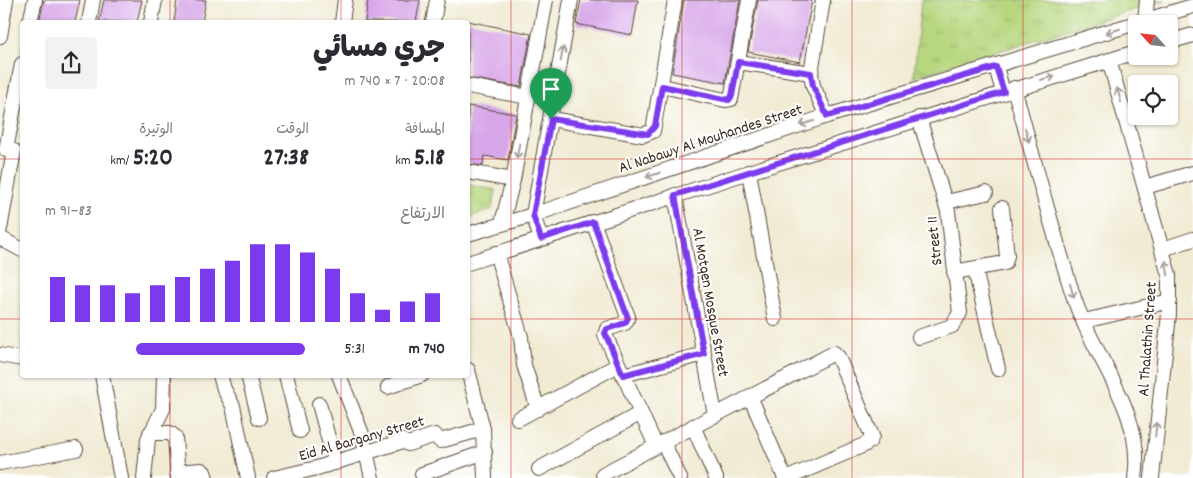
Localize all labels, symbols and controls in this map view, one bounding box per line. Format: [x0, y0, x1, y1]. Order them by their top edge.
north arrow [1128, 15, 1178, 65]
map controls [1128, 15, 1178, 125]
one-way arrow [1105, 26, 1121, 36]
text: جري مسائي [313, 31, 445, 71]
button: share [45, 37, 97, 89]
one-way arrow [558, 46, 568, 62]
pin [530, 68, 572, 119]
text: 20:08 · 7 × 740 m [345, 70, 445, 93]
one-way arrow [1039, 73, 1055, 83]
icon: arrive [537, 75, 565, 103]
button: locate [1128, 75, 1178, 125]
one-way arrow [1114, 87, 1123, 103]
street label: Al Nabawy Al Mouhandes Street [616, 99, 806, 180]
one-way arrow [799, 119, 815, 129]
text: الوتيرة [139, 120, 173, 140]
text: الوقت [276, 120, 309, 140]
text: المسافة [405, 120, 445, 140]
one-way arrow [1023, 127, 1033, 143]
text: 5:20 [133, 141, 173, 177]
text: 27:38 [263, 141, 309, 177]
text: 5.18 [414, 141, 445, 177]
one-way arrow [513, 143, 523, 159]
text: /km [110, 151, 133, 171]
text: km [395, 151, 414, 171]
one-way arrow [645, 171, 661, 180]
text: 83–91 m [45, 200, 92, 223]
text: الارتفاع [400, 203, 445, 226]
street label: Street 11 [921, 215, 950, 267]
street label: Al Motqen Mosque Street [685, 226, 734, 379]
one-way arrow [1162, 260, 1172, 276]
street label: Al Thalathin Street [1133, 281, 1164, 397]
one-way arrow [1068, 283, 1078, 299]
text: 5:31 [344, 338, 365, 361]
text: 740 m [409, 338, 445, 361]
street label: Eid Al Bargany Street [296, 410, 427, 468]
one-way arrow [1151, 422, 1161, 438]

